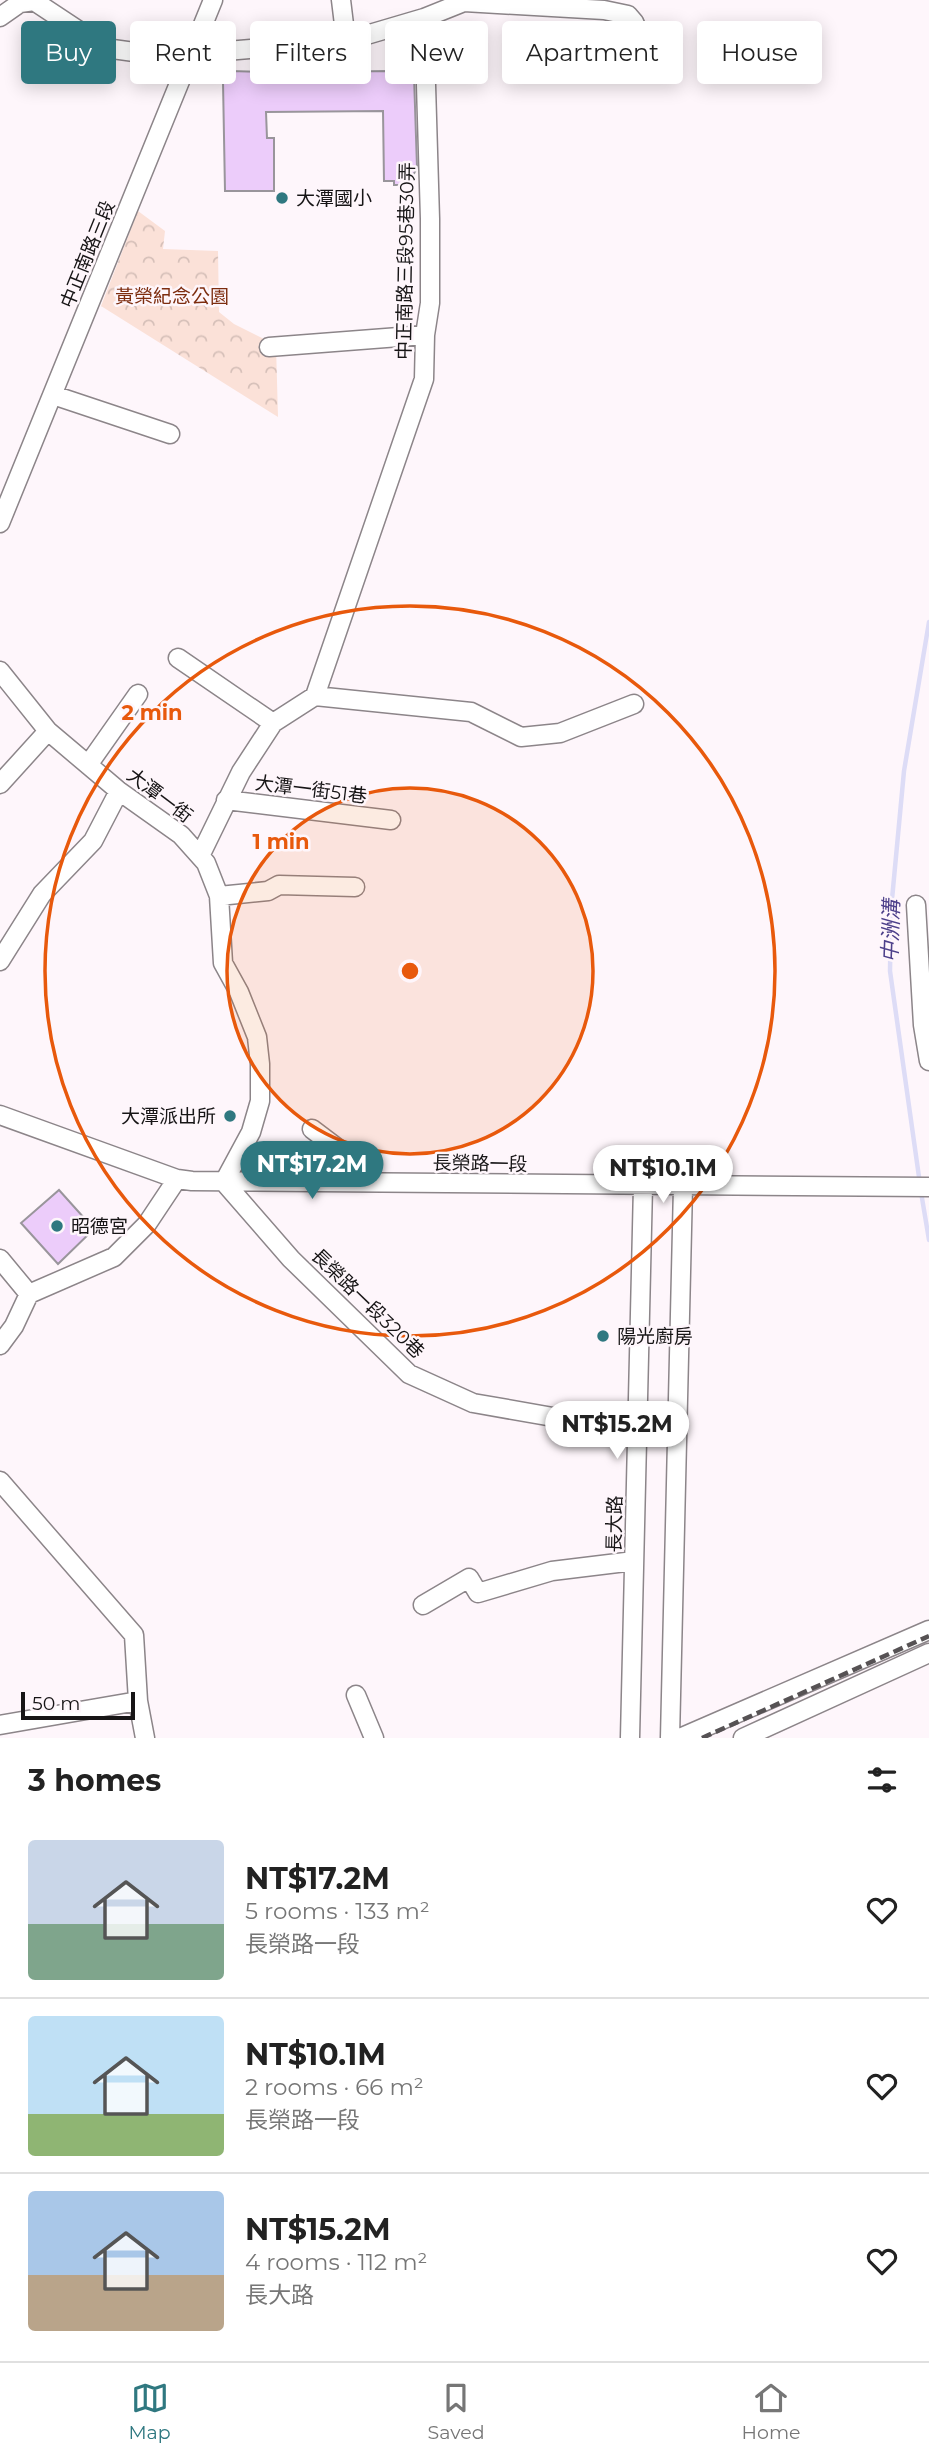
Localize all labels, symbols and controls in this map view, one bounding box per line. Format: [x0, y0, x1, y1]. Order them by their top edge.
chip: Buy [21, 21, 116, 84]
chip: Rent [130, 21, 236, 84]
chip: Filters [250, 21, 371, 84]
chip: New [385, 21, 488, 84]
chip: Apartment [502, 21, 683, 84]
chip: House [697, 21, 822, 84]
street label: 中正南路三段95巷30弄 [392, 162, 419, 360]
place label: 大潭國小 [296, 187, 372, 210]
marker: 大潭國小 [274, 190, 290, 206]
street label: 中正南路三段 [55, 197, 119, 311]
park label: 黃榮紀念公園 [115, 285, 229, 308]
text: 2 min [121, 700, 183, 725]
street label: 大潭一街 [122, 763, 197, 827]
street label: 大潭一街51巷 [254, 771, 368, 808]
text: 1 min [252, 829, 310, 854]
water label: 中洲溝 [877, 896, 904, 963]
centre of rings [398, 959, 422, 983]
place label: 大潭派出所 [121, 1105, 216, 1128]
marker: 大潭派出所 [222, 1108, 238, 1124]
pin: NT$17.2M [240, 1142, 384, 1201]
pin: NT$10.1M [591, 1146, 735, 1205]
text: NT$17.2M [256, 1150, 368, 1178]
street label: 長榮路一段 [432, 1151, 528, 1176]
text: NT$10.1M [609, 1154, 717, 1182]
place label: 昭德宮 [71, 1215, 128, 1238]
marker: 昭德宮 [49, 1218, 65, 1234]
street label: 長榮路一段320巷 [306, 1244, 429, 1363]
place label: 陽光廚房 [617, 1325, 693, 1348]
marker: 陽光廚房 [595, 1328, 611, 1344]
pin: NT$15.2M [545, 1402, 689, 1461]
text: NT$15.2M [561, 1410, 673, 1438]
street label: 長大路 [603, 1495, 626, 1553]
scale bar [21, 1689, 135, 1721]
text: 50 m [32, 1692, 80, 1715]
icon: filters [863, 1761, 901, 1799]
text: 3 homes [28, 1762, 161, 1799]
text: NT$17.2M [245, 1860, 390, 1897]
icon: home [84, 1868, 168, 1952]
icon: heart [863, 1891, 901, 1929]
text: 5 rooms · 133 m² [245, 1897, 430, 1925]
text: 長榮路一段 [245, 1930, 360, 1958]
text: NT$10.1M [245, 2036, 386, 2073]
icon: home [84, 2044, 168, 2128]
icon: heart [863, 2067, 901, 2105]
text: 2 rooms · 66 m² [245, 2073, 424, 2101]
text: 長榮路一段 [245, 2106, 360, 2134]
text: NT$15.2M [245, 2211, 391, 2248]
icon: home [84, 2219, 168, 2303]
icon: heart [863, 2242, 901, 2280]
text: 4 rooms · 112 m² [245, 2248, 427, 2276]
text: 長大路 [245, 2281, 314, 2309]
tab: Map [128, 2379, 171, 2444]
tab: Saved [428, 2379, 485, 2444]
tab: Home [742, 2379, 801, 2444]

